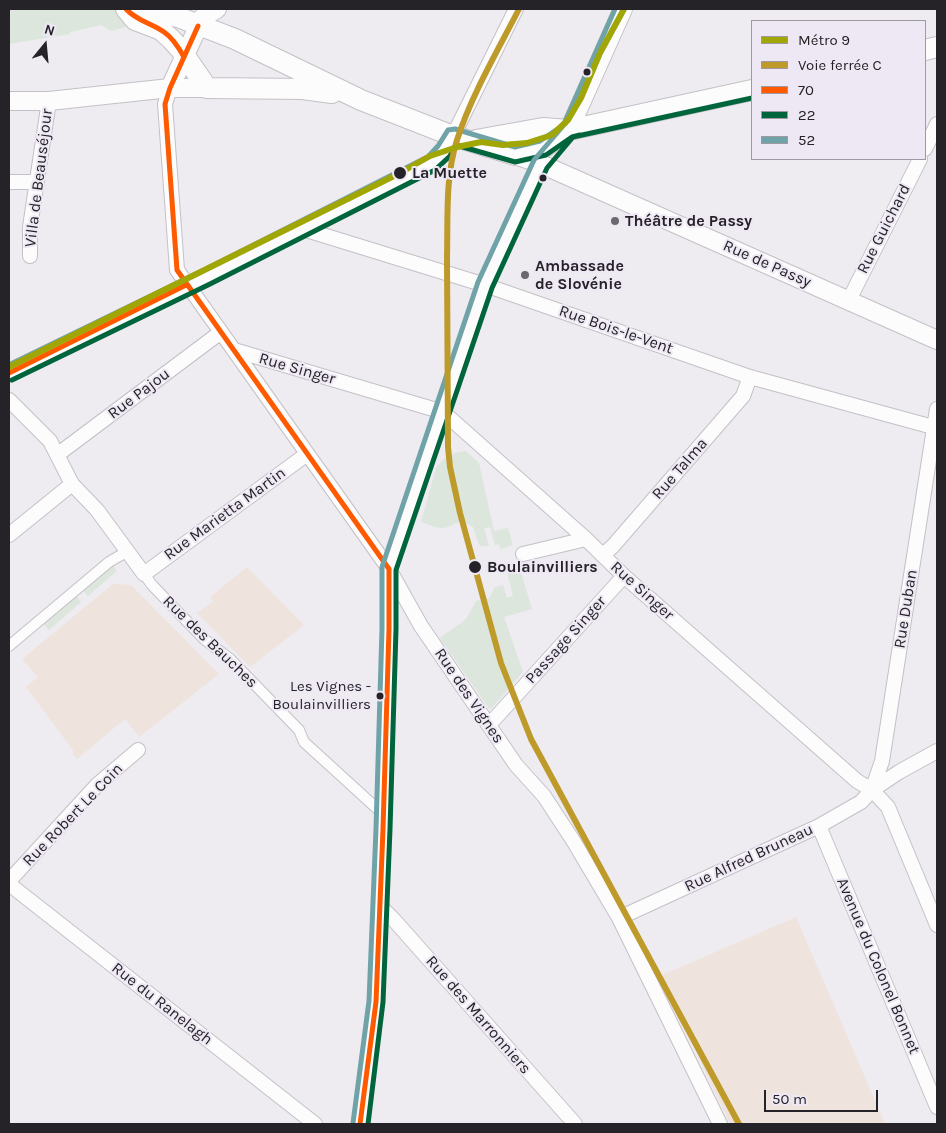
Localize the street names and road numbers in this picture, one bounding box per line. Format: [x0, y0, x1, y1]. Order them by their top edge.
street label: Villa de Beauséjour [21, 108, 57, 248]
street label: Rue Guichard [853, 181, 915, 277]
street label: Rue de Passy [720, 236, 814, 292]
street label: Rue Bois-le-Vent [556, 301, 676, 359]
street label: Rue Singer [257, 349, 337, 389]
street label: Rue Pajou [104, 364, 174, 424]
street label: Rue Talma [648, 434, 712, 504]
street label: Rue Marietta Martin [160, 463, 290, 565]
street label: Rue Singer [606, 558, 678, 624]
street label: Rue Duban [890, 568, 922, 650]
street label: Rue des Bauches [159, 592, 261, 692]
street label: Passage Singer [522, 592, 610, 688]
street label: Rue des Vignes [430, 645, 508, 747]
street label: Rue Robert Le Coin [19, 759, 127, 871]
street label: Rue Alfred Bruneau [682, 820, 816, 896]
street label: Avenue du Colonel Bonnet [832, 875, 924, 1057]
street label: Rue des Marronniers [421, 952, 535, 1078]
street label: Rue du Ranelagh [108, 959, 216, 1049]

